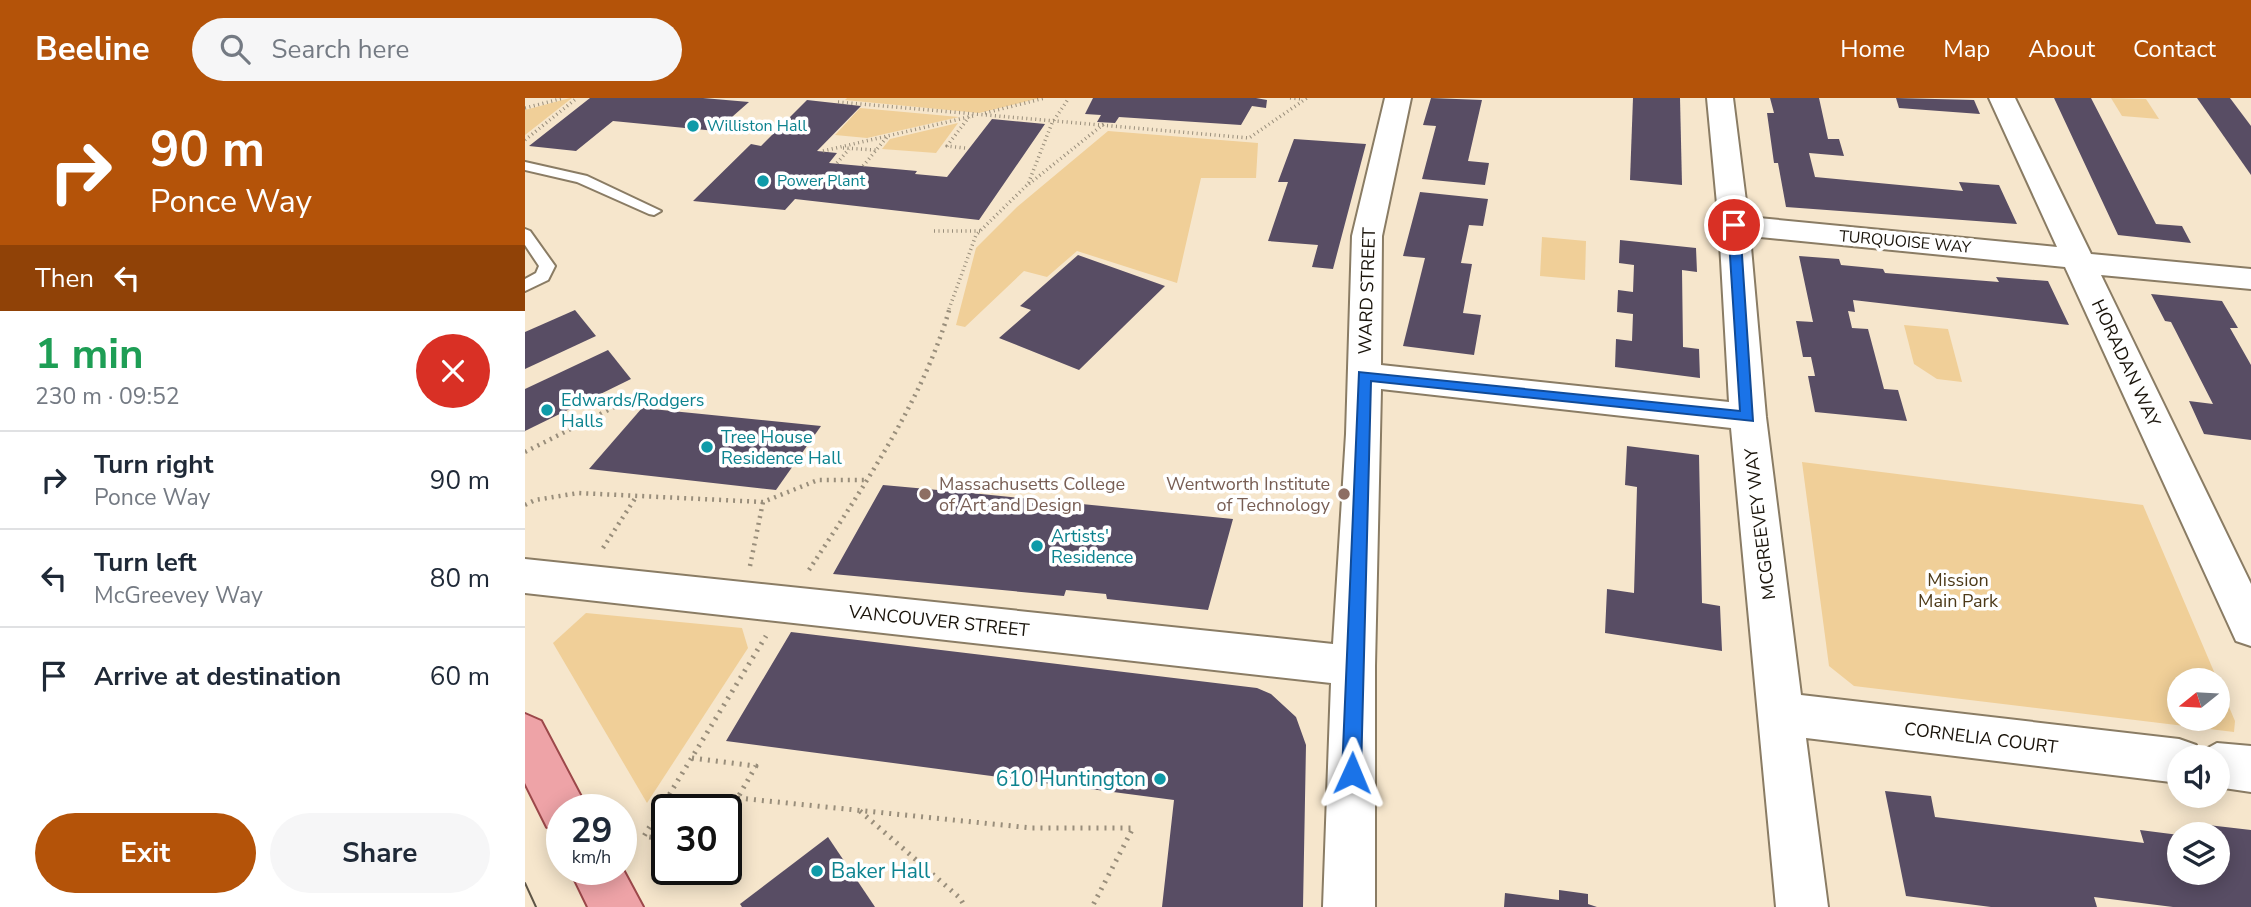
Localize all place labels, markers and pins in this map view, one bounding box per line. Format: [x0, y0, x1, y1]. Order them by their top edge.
place label: Williston Hall [707, 115, 807, 137]
marker: Williston Hall [685, 118, 701, 134]
place label: Power Plant [777, 170, 866, 192]
marker: Power Plant [755, 173, 771, 189]
pin [1704, 195, 1764, 255]
place label: Edwards/Rodgers Halls [561, 388, 704, 433]
marker: Edwards/Rodgers Halls [539, 402, 555, 418]
place label: Tree House Residence Hall [721, 425, 842, 470]
marker: Tree House Residence Hall [699, 439, 715, 455]
place label: Massachusetts College of Art and Design [939, 472, 1125, 517]
place label: Wentworth Institute of Technology [1166, 472, 1331, 517]
marker: Massachusetts College of Art and Design [917, 486, 933, 502]
marker: Wentworth Institute of Technology [1336, 486, 1352, 502]
place label: Artists' Residence [1051, 524, 1133, 569]
marker: Artists' Residence [1029, 538, 1045, 554]
place label: 610 Huntington [996, 765, 1146, 793]
marker: 610 Huntington [1152, 771, 1168, 787]
place label: Baker Hall [831, 857, 931, 885]
marker: Baker Hall [809, 863, 825, 879]

